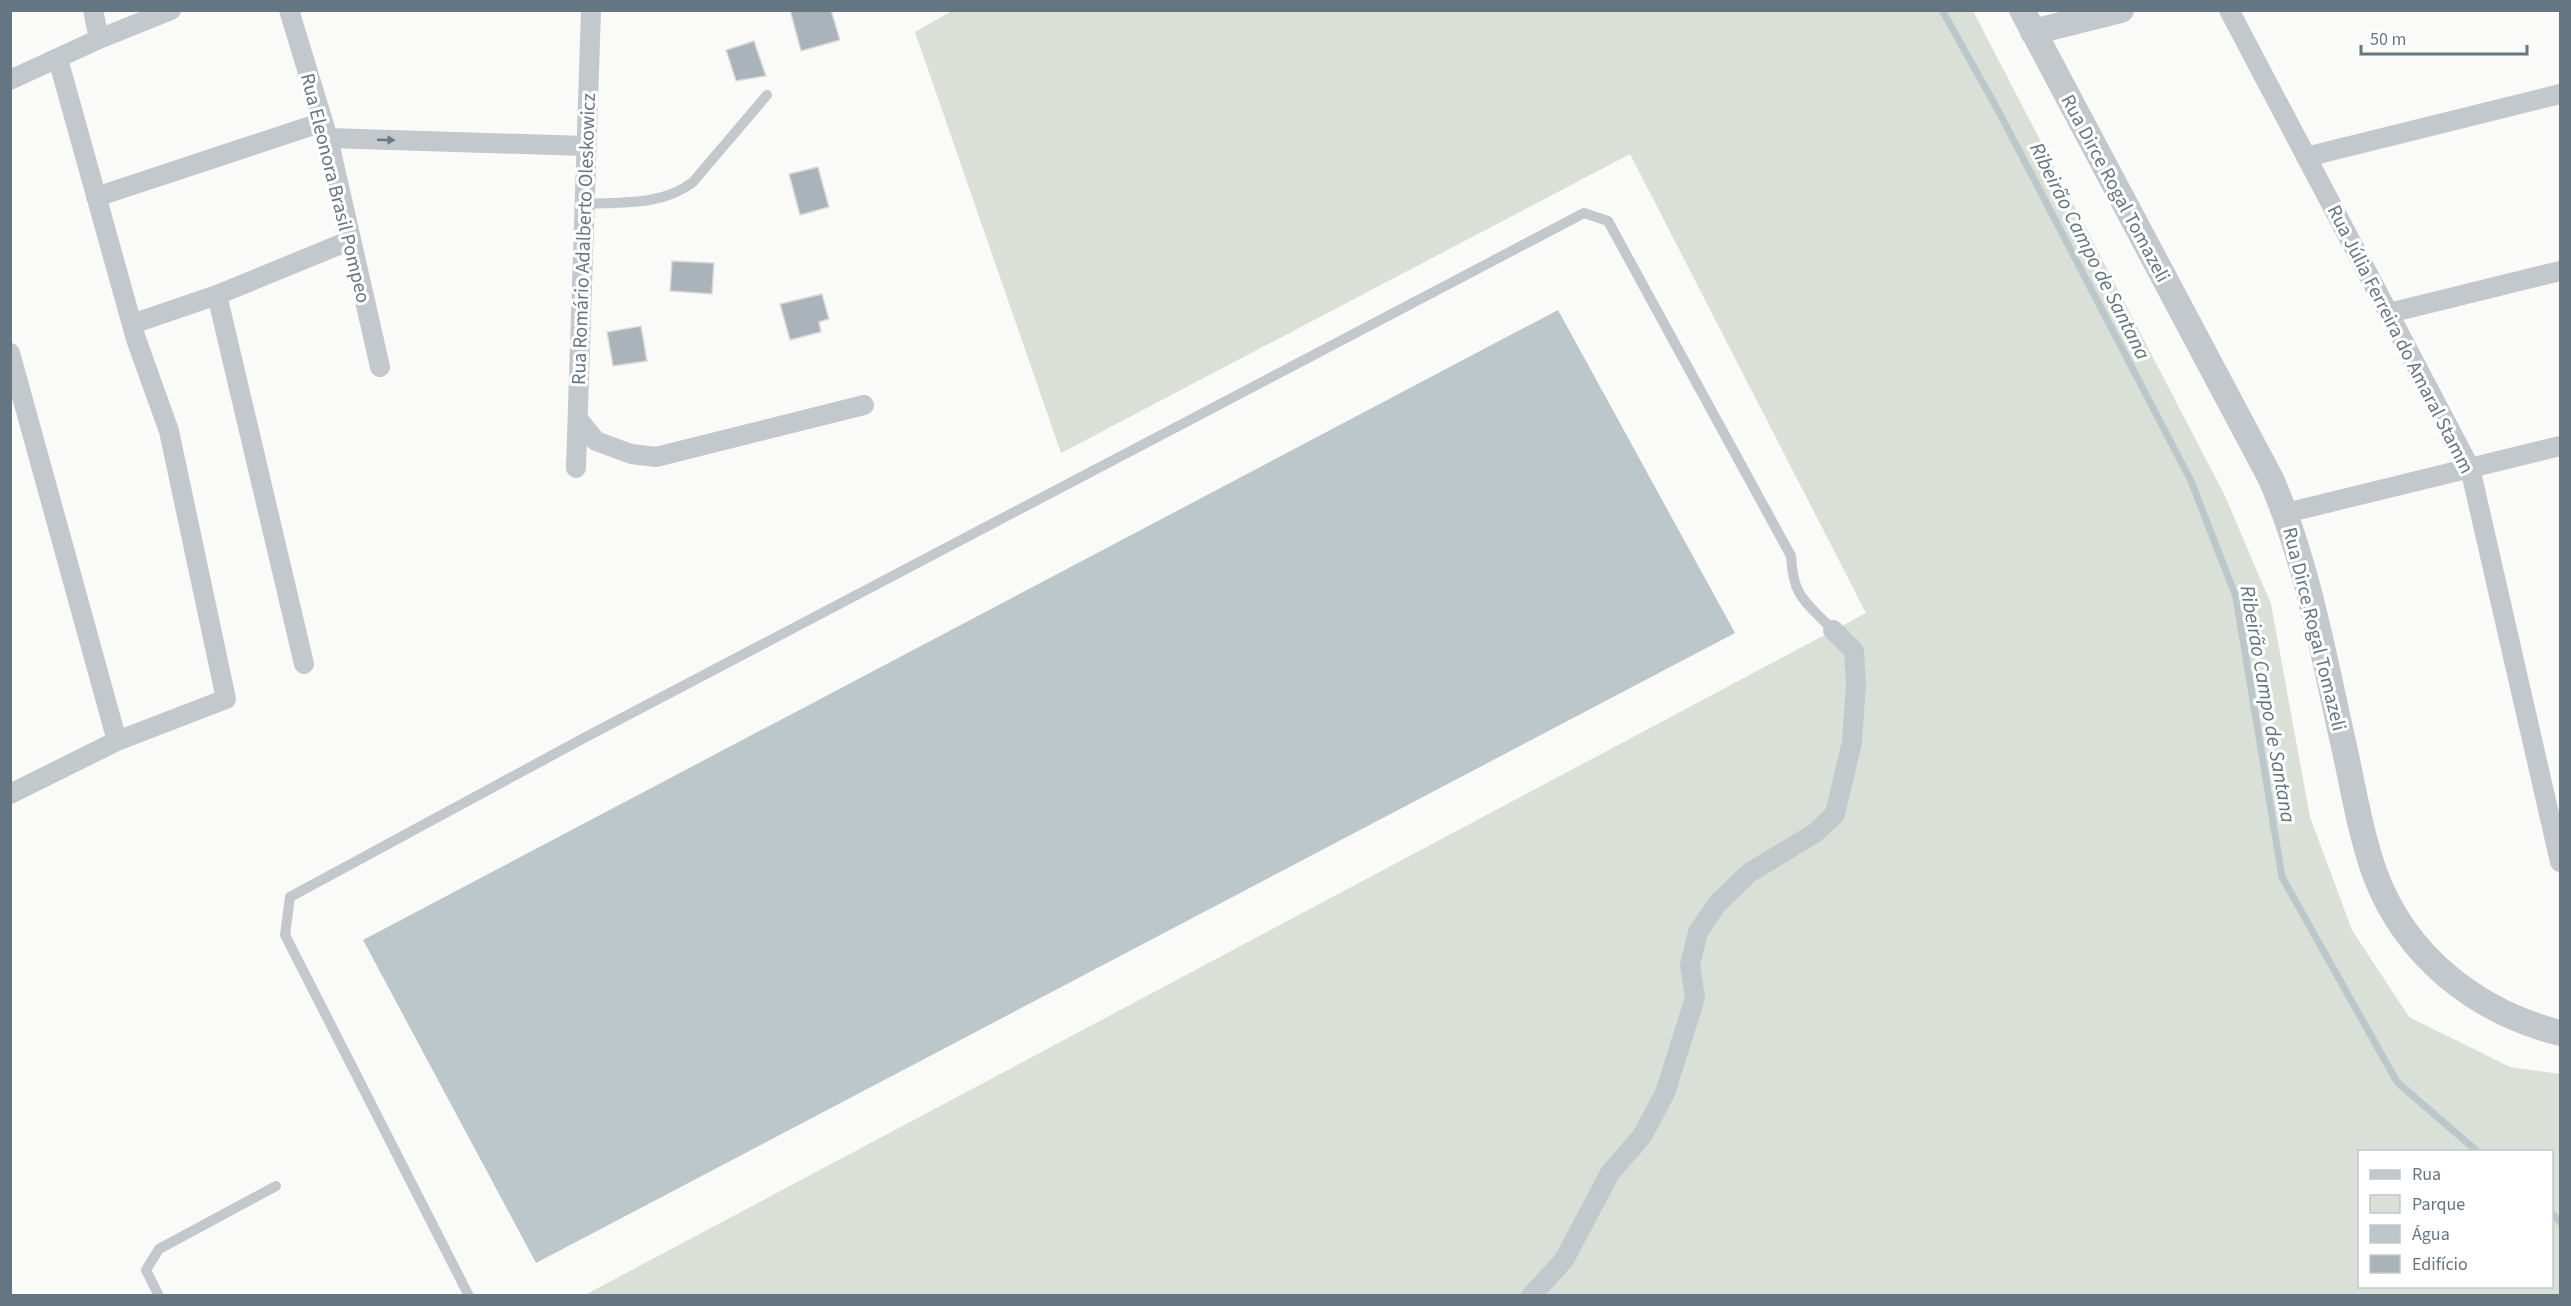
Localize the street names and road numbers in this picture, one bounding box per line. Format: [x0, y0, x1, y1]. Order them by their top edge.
street label: Rua Eleonora Brasil Pompeo [293, 70, 377, 306]
street label: Rua Dirce Rogal Tomazeli [2054, 90, 2177, 287]
street label: Rua Romário Adalberto Oleskowicz [565, 93, 603, 385]
street label: Rua Júlia Ferreira do Amaral Stamm [2320, 200, 2480, 479]
street label: Rua Dirce Rogal Tomazeli [2275, 524, 2353, 734]

